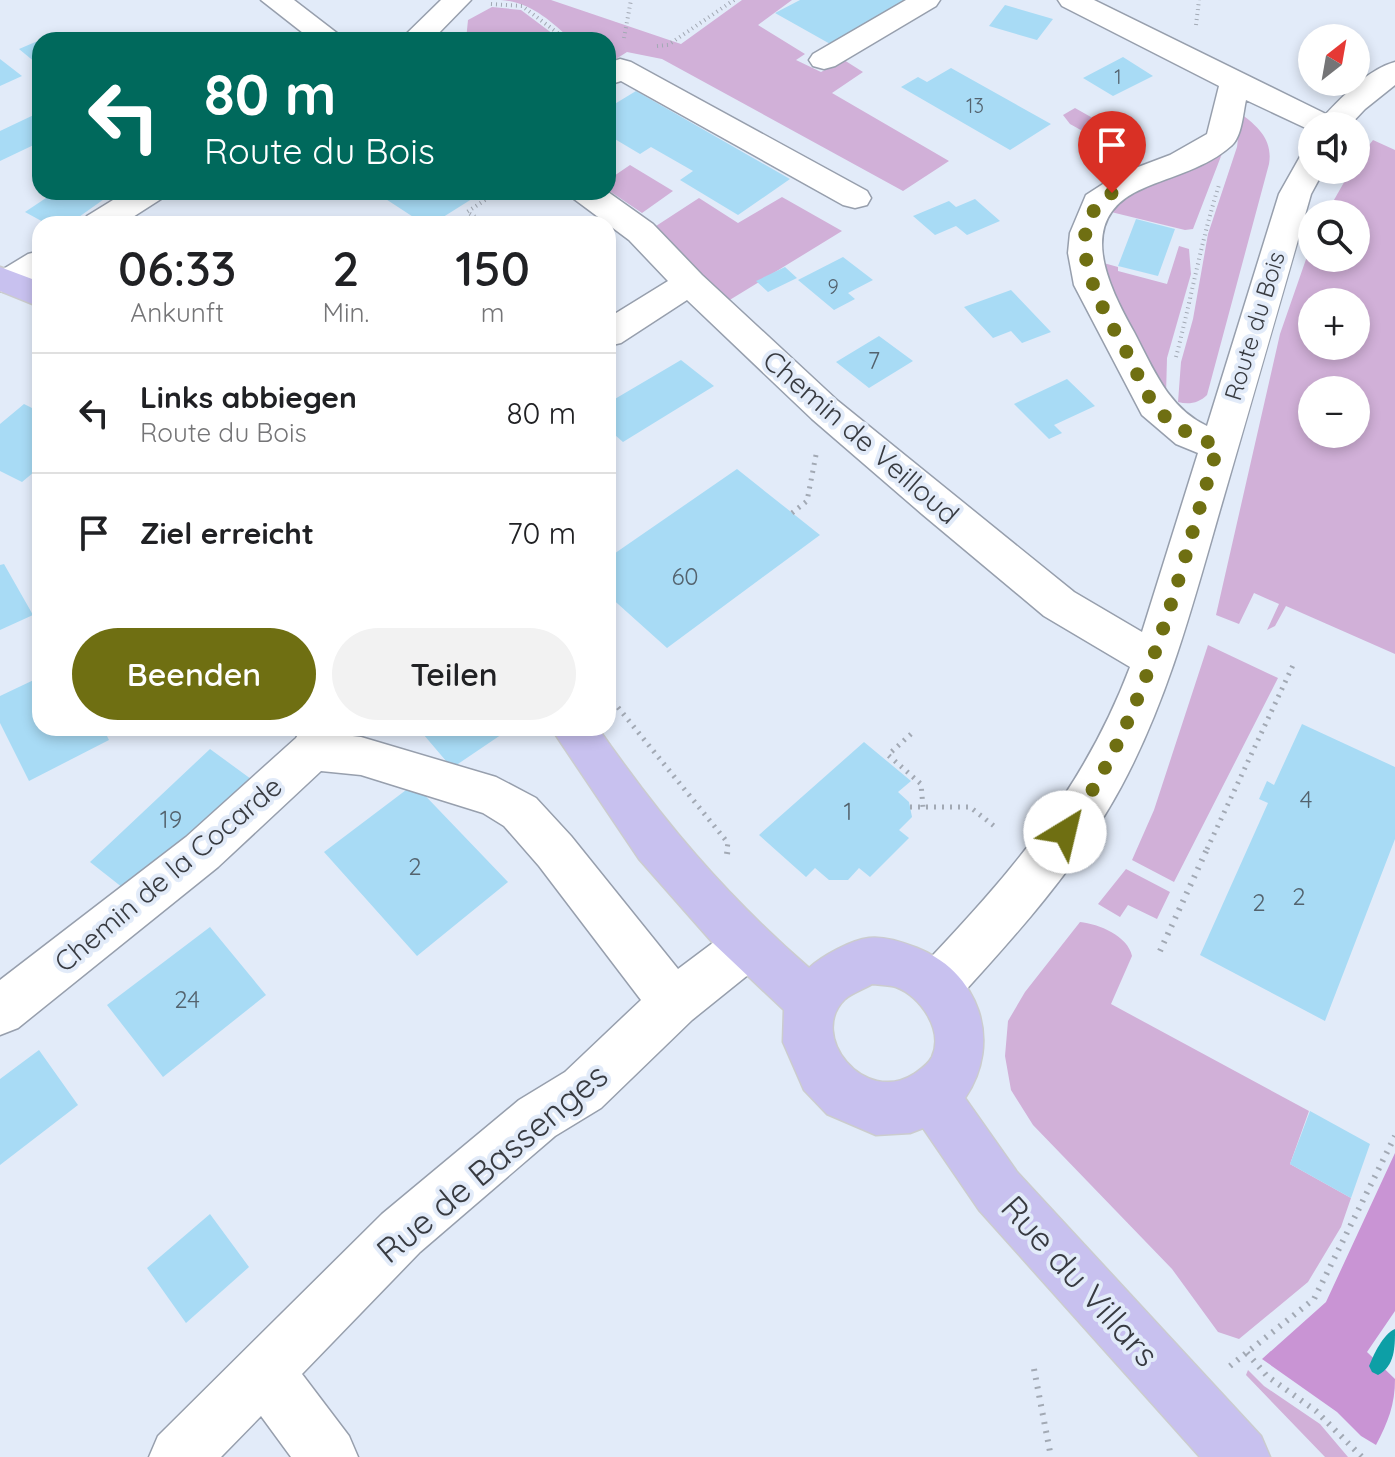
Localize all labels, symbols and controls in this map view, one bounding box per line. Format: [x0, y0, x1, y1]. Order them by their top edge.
north arrow [1298, 24, 1370, 96]
map controls [1298, 24, 1370, 448]
text: 80 m [204, 59, 336, 129]
icon: left [72, 64, 176, 168]
house number: 1 [1114, 64, 1122, 89]
house number: 13 [966, 93, 984, 118]
pin [1078, 111, 1146, 193]
button: sound [1298, 112, 1370, 184]
icon: arrive [1090, 123, 1134, 167]
text: Route du Bois [204, 128, 435, 173]
button: search [1298, 200, 1370, 272]
text: 06:33 [118, 238, 236, 298]
text: 2 [332, 238, 359, 298]
text: 150 [455, 238, 530, 298]
street label: Route du Bois [1217, 248, 1291, 404]
house number: 9 [827, 274, 839, 299]
button: + [1298, 288, 1370, 360]
text: Ankunft [130, 296, 224, 329]
text: Min. [322, 296, 369, 329]
text: m [481, 296, 504, 329]
street label: Chemin de Veilloud [756, 342, 966, 531]
house number: 7 [868, 345, 880, 375]
button: − [1298, 376, 1370, 448]
text: Links abbiegen [140, 378, 357, 416]
icon: left [72, 391, 116, 435]
text: 80 m [506, 394, 576, 432]
text: Route du Bois [140, 416, 307, 449]
icon: arrive [72, 511, 116, 555]
text: Ziel erreicht [140, 514, 314, 552]
text: 70 m [507, 514, 576, 552]
house number: 60 [671, 561, 699, 591]
button: Beenden [72, 628, 316, 720]
button: Teilen [332, 628, 576, 720]
street label: Chemin de la Cocarde [47, 768, 289, 979]
house number: 4 [1300, 784, 1312, 814]
position arrow [1023, 790, 1107, 874]
house number: 1 [844, 796, 852, 826]
house number: 19 [160, 804, 182, 834]
house number: 2 [408, 851, 422, 881]
house number: 2 [1292, 881, 1306, 911]
house number: 2 [1252, 887, 1266, 917]
house number: 24 [174, 984, 200, 1014]
street label: Rue de Bassenges [367, 1053, 616, 1272]
street label: Rue du Villars [992, 1186, 1168, 1375]

